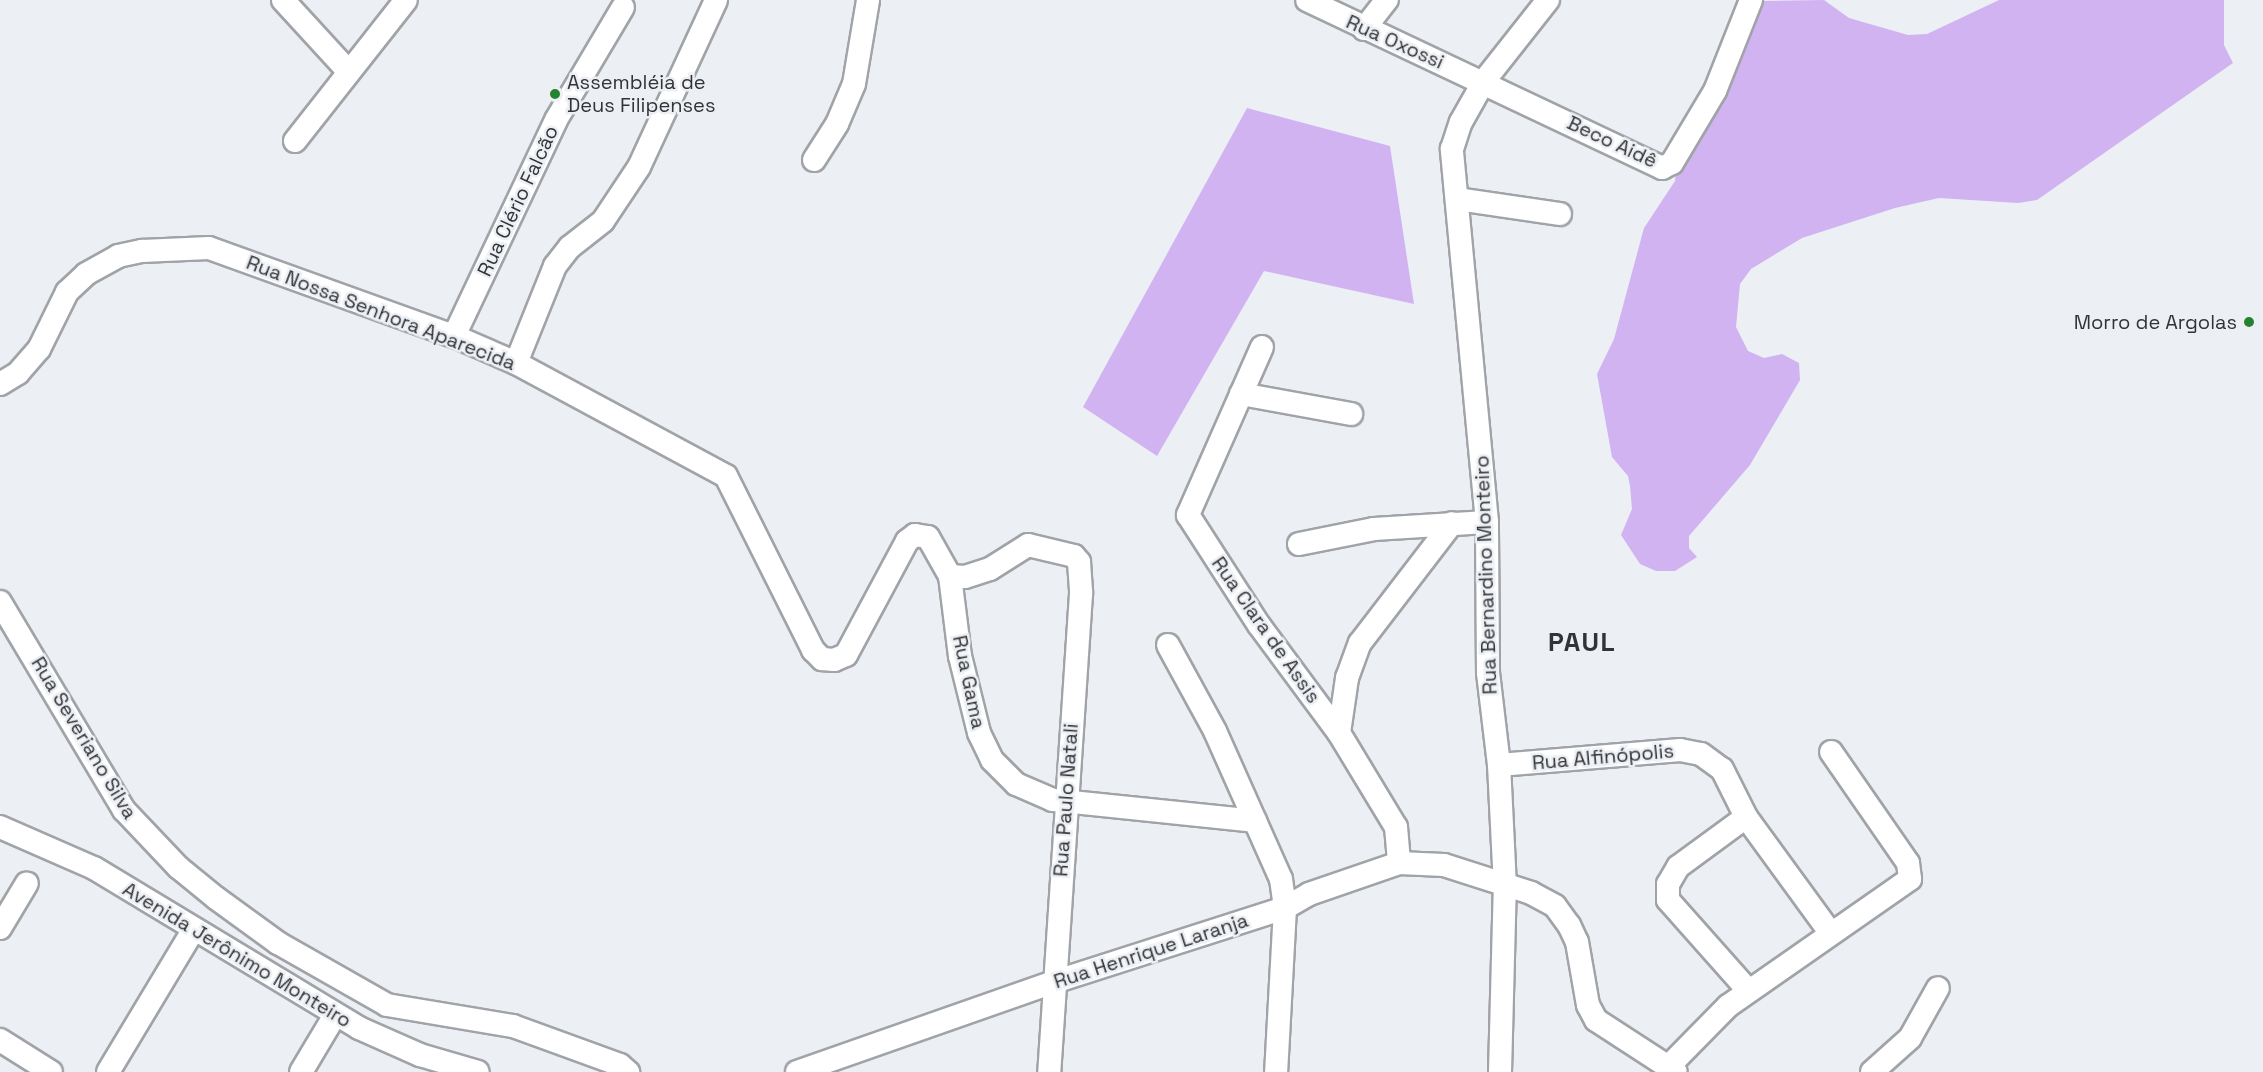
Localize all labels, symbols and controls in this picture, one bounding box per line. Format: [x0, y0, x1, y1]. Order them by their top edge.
street label: Rua Oxossi [1342, 10, 1448, 74]
place label: Assembléia de Deus Filipenses [567, 70, 715, 117]
marker: Assembléia de Deus Filipenses [548, 87, 562, 101]
street label: Beco Aidê [1563, 111, 1661, 173]
street label: Rua Clério Falcão [473, 122, 563, 280]
street label: Rua Nossa Senhora Aparecida [243, 250, 519, 376]
place label: Morro de Argolas [2073, 310, 2237, 334]
marker: Morro de Argolas [2242, 315, 2256, 329]
street label: Rua Bernardino Monteiro [1470, 455, 1502, 695]
street label: Rua Clara de Assis [1206, 552, 1326, 708]
district label: PAUL [1548, 627, 1616, 659]
street label: Rua Gama [947, 633, 991, 731]
street label: Rua Severiano Silva [26, 652, 142, 824]
street label: Rua Paulo Natali [1049, 722, 1083, 878]
street label: Rua Alfinópolis [1531, 739, 1675, 775]
street label: Avenida Jerônimo Monteiro [118, 877, 356, 1033]
street label: Rua Henrique Laranja [1051, 908, 1251, 994]

